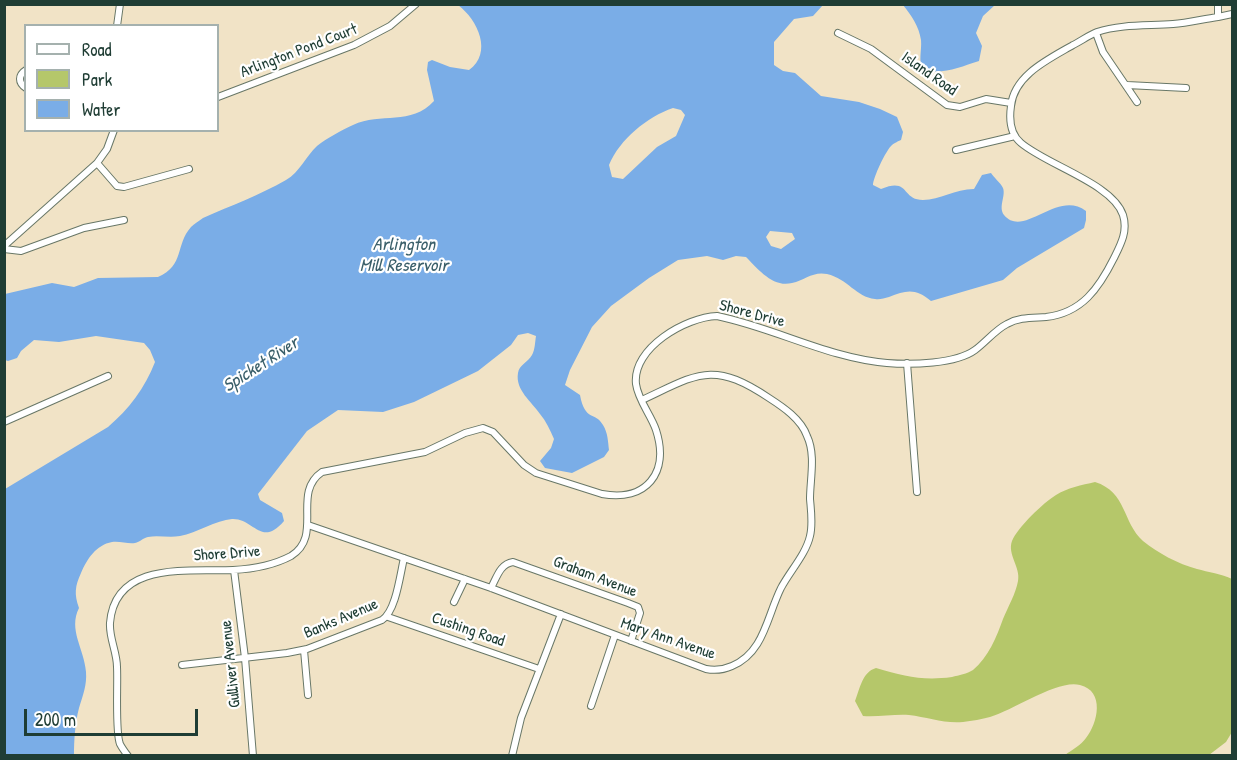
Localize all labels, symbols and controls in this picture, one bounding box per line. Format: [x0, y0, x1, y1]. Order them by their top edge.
street label: Arlington Pond Court [238, 20, 360, 82]
legend [24, 24, 219, 132]
text: Road [82, 37, 112, 62]
street label: Island Road [897, 48, 961, 100]
text: Park [82, 67, 112, 92]
text: Water [82, 97, 120, 122]
water label: Arlington Mill Reservoir [360, 234, 448, 276]
street label: Shore Drive [717, 296, 787, 332]
water label: Spicket River [219, 333, 303, 397]
street label: Shore Drive [193, 542, 261, 566]
street label: Graham Avenue [550, 552, 640, 602]
street label: Banks Avenue [301, 595, 381, 643]
street label: Cushing Road [429, 609, 507, 651]
street label: Mary Ann Avenue [618, 614, 718, 664]
street label: Gulliver Avenue [217, 619, 245, 709]
scale bar [27, 697, 201, 735]
text: 200 m [35, 707, 76, 732]

